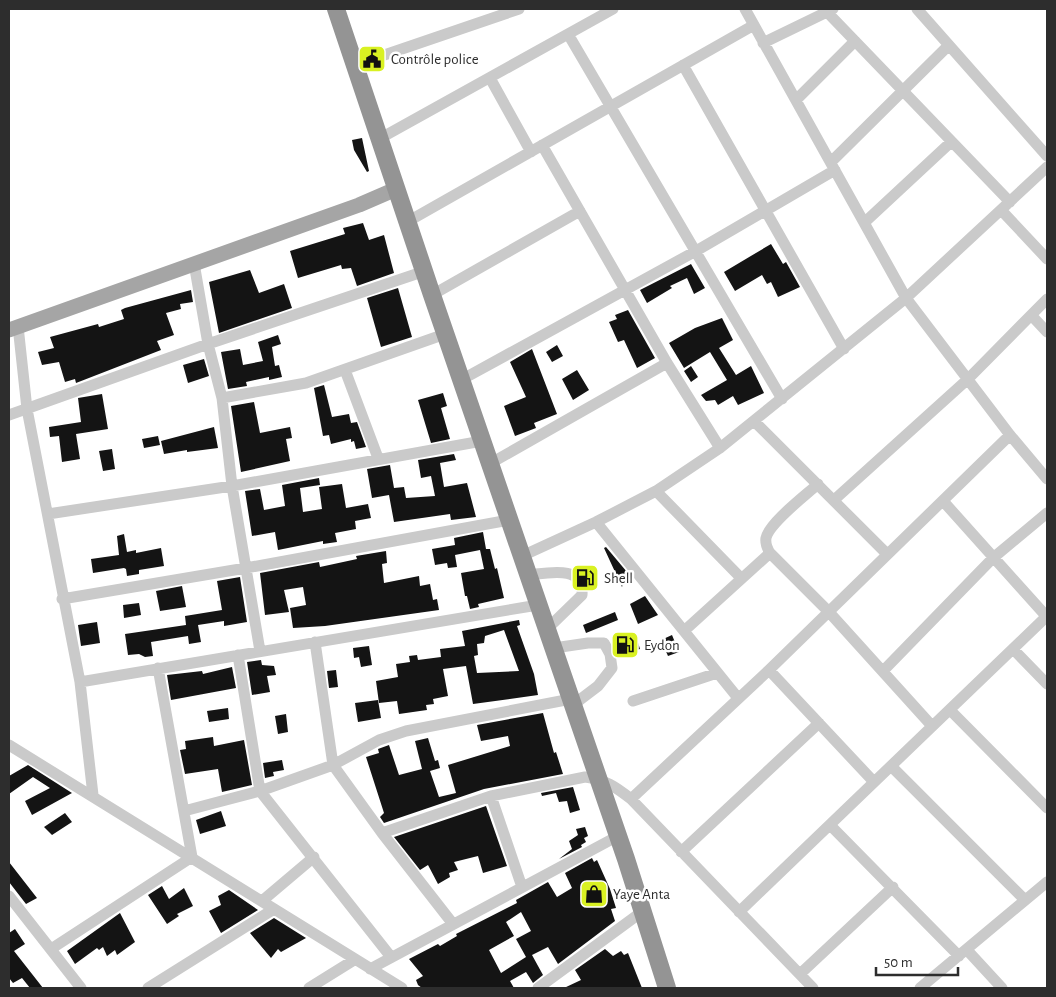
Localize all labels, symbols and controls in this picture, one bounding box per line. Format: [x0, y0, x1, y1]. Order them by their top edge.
public building icon: Contrôle police [357, 44, 387, 74]
place label: Contrôle police [391, 52, 479, 67]
fuel station icon: Shell [570, 563, 600, 593]
place label: Shell [604, 571, 633, 586]
fuel station icon: Eydon [610, 630, 640, 660]
place label: Eydon [644, 638, 680, 653]
shop icon: Yaye Anta [579, 879, 609, 909]
place label: Yaye Anta [613, 887, 670, 902]
scale bar [876, 944, 958, 976]
text: 50 m [884, 955, 913, 970]

